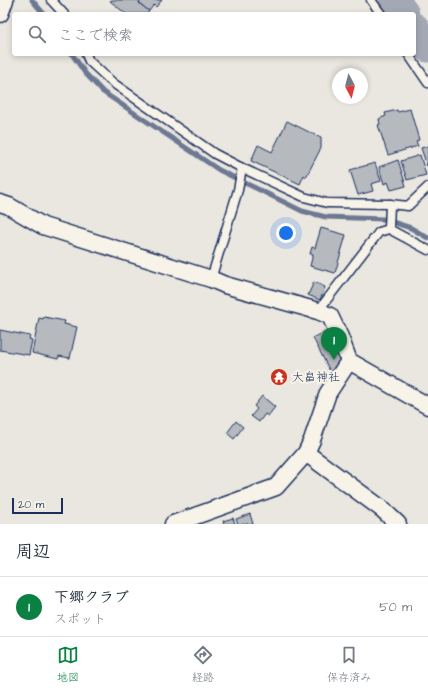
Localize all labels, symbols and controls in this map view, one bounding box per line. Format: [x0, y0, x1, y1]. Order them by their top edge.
search box [12, 12, 416, 56]
icon: search [26, 23, 48, 45]
text: ここで検索 [58, 25, 133, 46]
north arrow [332, 68, 368, 104]
your location [276, 223, 296, 243]
pin: 1 [321, 327, 347, 360]
temple icon: 大畠神社 [269, 367, 289, 387]
place label: 大畠神社 [292, 369, 340, 386]
scale bar [12, 496, 63, 515]
text: 20 m [18, 497, 44, 512]
text: 周辺 [16, 540, 50, 564]
text: 下郷クラブ [54, 587, 129, 608]
text: 1 [28, 598, 30, 616]
text: 50 m [379, 598, 412, 616]
text: スポット [54, 610, 106, 628]
tab: 地図 [57, 644, 79, 685]
tab: 経路 [192, 644, 214, 685]
tab: 保存済み [327, 644, 371, 685]

